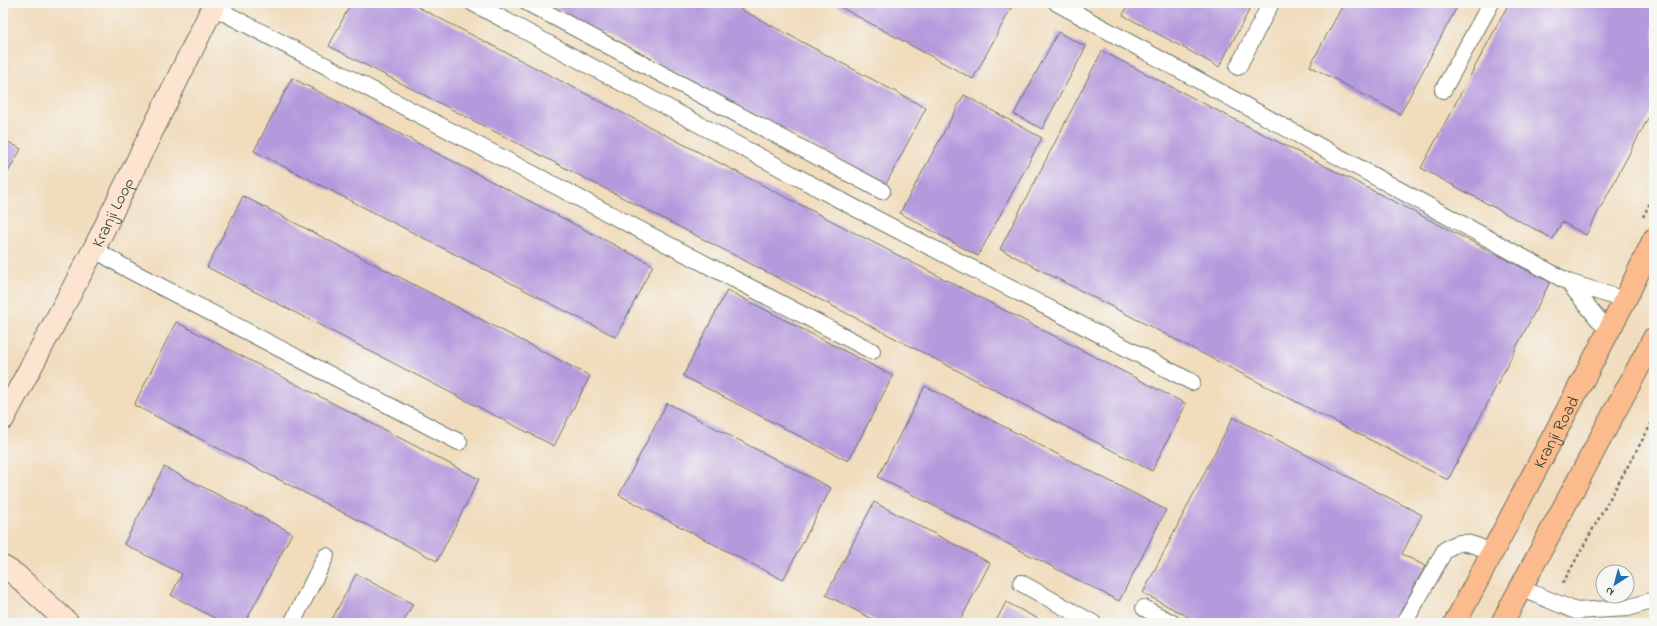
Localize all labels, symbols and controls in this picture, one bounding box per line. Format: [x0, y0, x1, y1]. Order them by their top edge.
street label: Kranji Loop [86, 174, 141, 252]
street label: Kranji Road [1528, 391, 1587, 473]
north arrow [1595, 564, 1635, 604]
text: N [1602, 583, 1617, 600]

